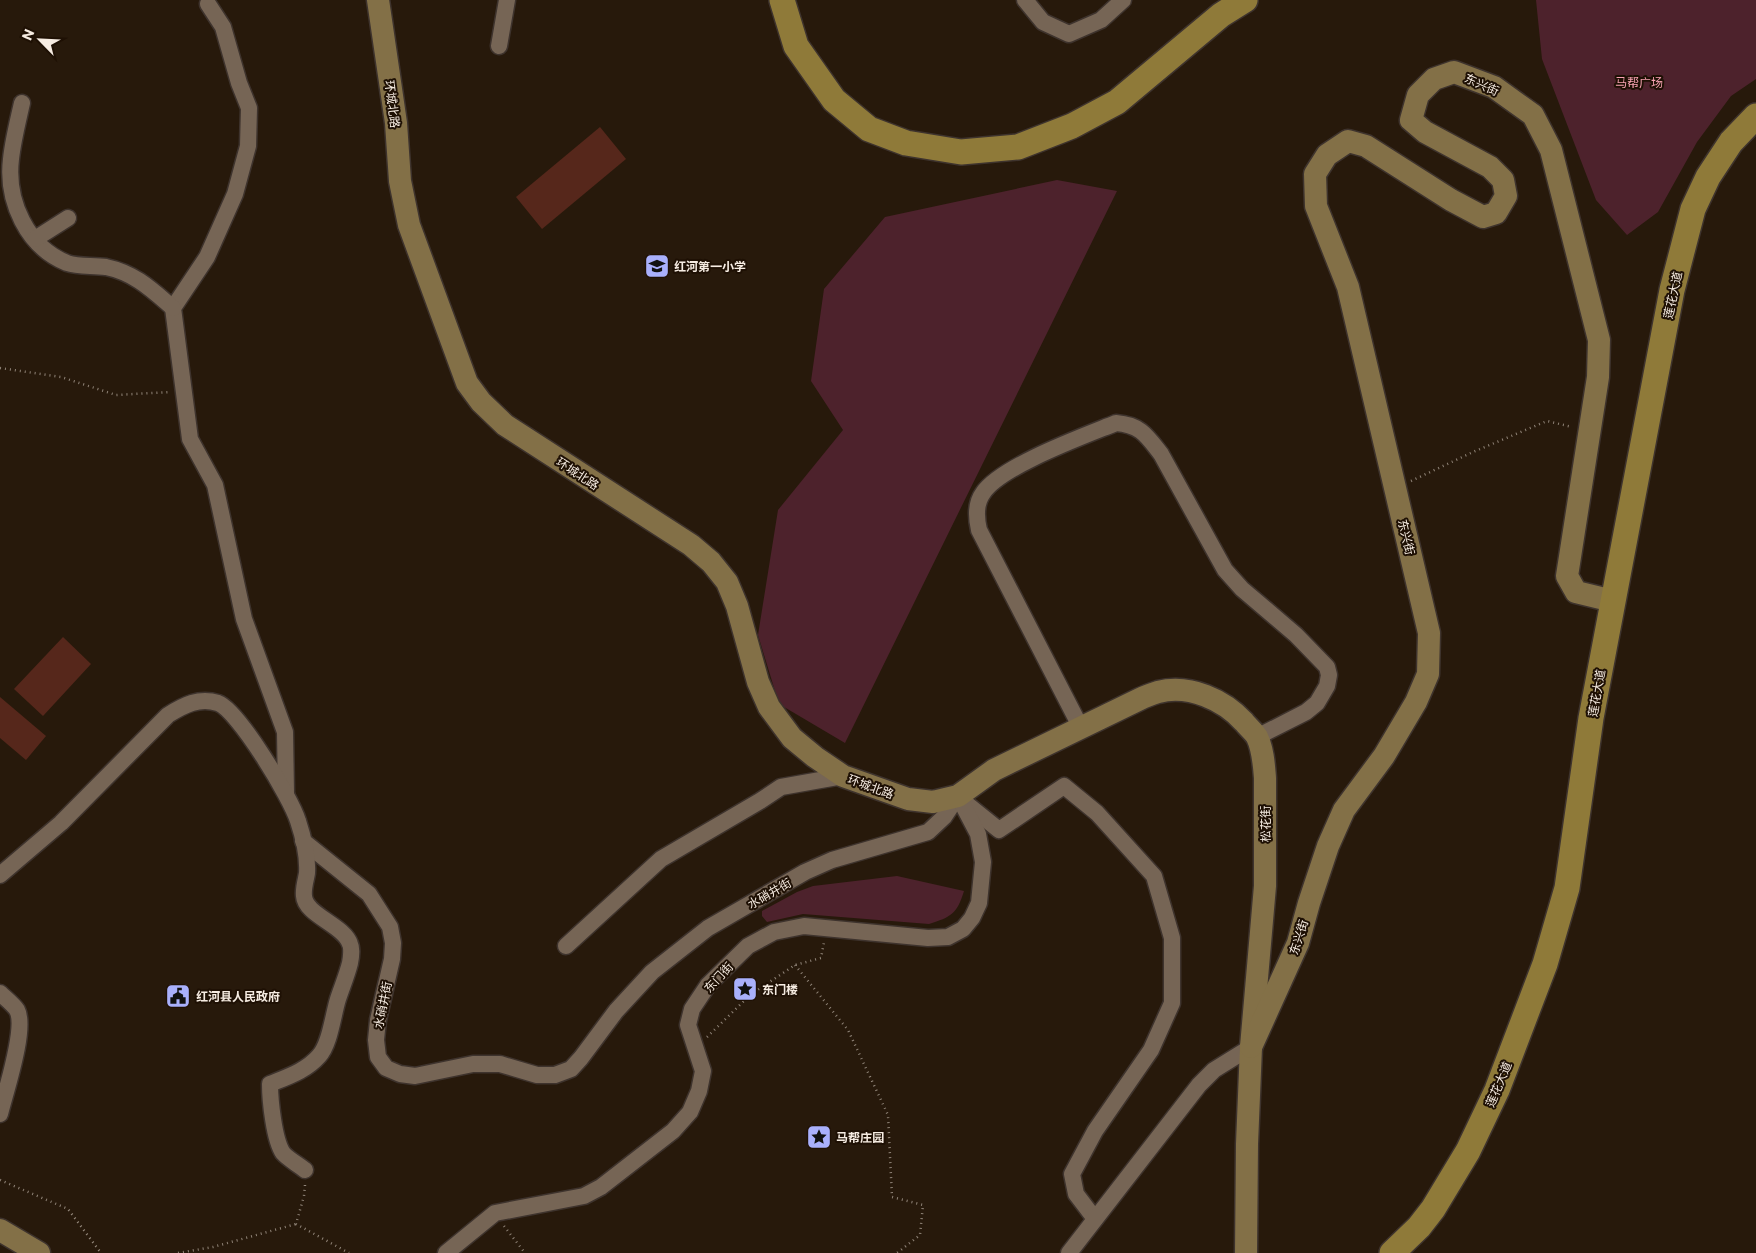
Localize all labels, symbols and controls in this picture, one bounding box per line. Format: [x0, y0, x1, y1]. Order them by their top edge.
north arrow [15, 15, 65, 65]
text: N [18, 26, 38, 43]
street label: 东兴街 [1463, 70, 1501, 98]
park label: 马帮广场 [1615, 75, 1663, 89]
street label: 环城北路 [383, 79, 403, 129]
school or university icon: 红河第一小学 [644, 253, 670, 279]
place label: 红河第一小学 [674, 259, 746, 273]
street label: 莲花大道 [1660, 270, 1684, 320]
street label: 环城北路 [554, 454, 602, 492]
street label: 东兴街 [1396, 518, 1418, 556]
street label: 莲花大道 [1585, 668, 1607, 718]
street label: 环城北路 [846, 771, 896, 801]
street label: 松花街 [1258, 806, 1272, 842]
street label: 水硝井街 [745, 875, 793, 911]
street label: 东兴街 [1286, 918, 1310, 956]
street label: 东门街 [701, 959, 735, 995]
place icon: 东门楼 [732, 976, 758, 1002]
street label: 水硝井街 [371, 980, 393, 1030]
place label: 东门楼 [762, 982, 798, 996]
public building icon: 红河县人民政府 [165, 983, 191, 1009]
place label: 红河县人民政府 [196, 989, 280, 1003]
street label: 莲花大道 [1482, 1059, 1514, 1109]
place icon: 马帮庄园 [806, 1124, 832, 1150]
place label: 马帮庄园 [836, 1130, 884, 1144]

